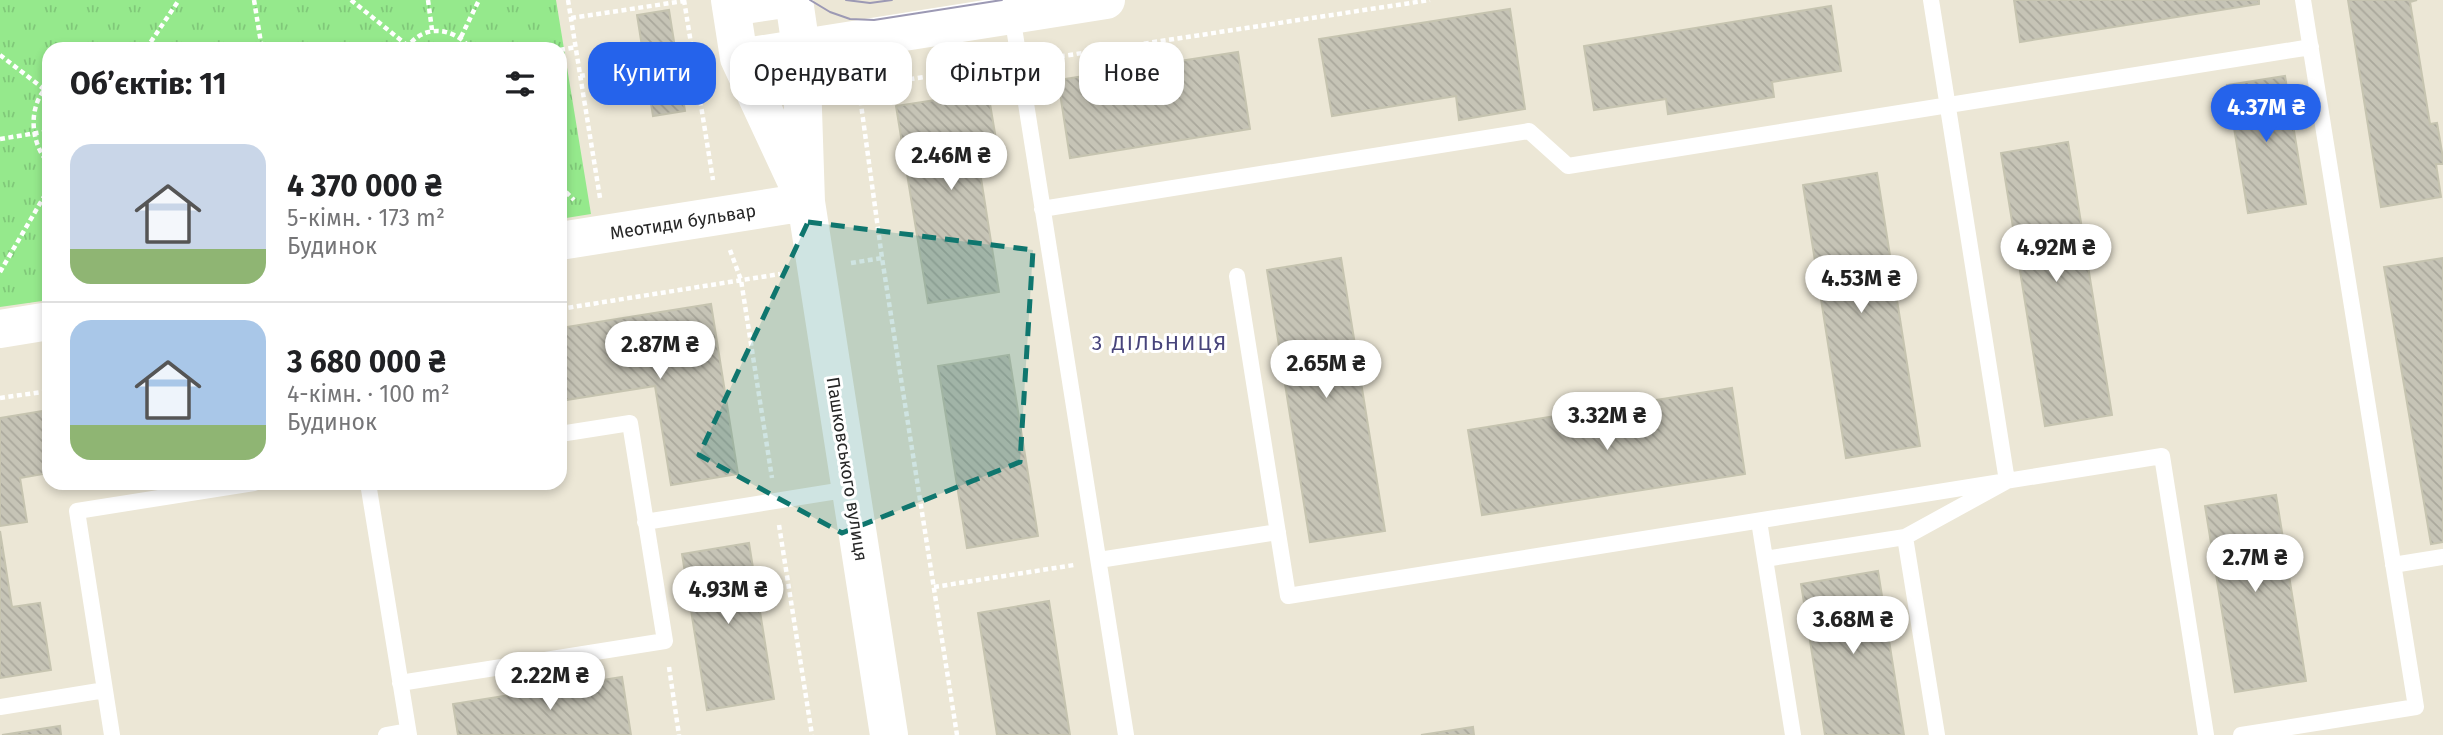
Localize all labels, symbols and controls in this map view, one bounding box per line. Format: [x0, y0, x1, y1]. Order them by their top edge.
chip: Купити [588, 42, 716, 105]
chip: Орендувати [730, 42, 912, 105]
chip: Фільтри [926, 42, 1065, 105]
chip: Нове [1079, 42, 1184, 105]
icon: filters [501, 65, 539, 103]
text: Об’єктів: 11 [70, 66, 227, 102]
pin: 4.37M ₴ [2201, 85, 2331, 144]
text: 4.37M ₴ [2227, 93, 2305, 121]
pin: 2.46M ₴ [886, 132, 1016, 192]
text: 2.46M ₴ [911, 141, 991, 169]
text: 4 370 000 ₴ [287, 168, 442, 204]
icon: home [126, 172, 210, 256]
street label: Меотиди бульвар [608, 200, 758, 244]
text: 5-кімн. · 173 m² [287, 204, 445, 232]
pin: 4.92M ₴ [1991, 224, 2121, 284]
text: Будинок [287, 232, 377, 260]
text: 4.92M ₴ [2016, 233, 2096, 261]
pin: 4.53M ₴ [1796, 256, 1926, 315]
text: 4.53M ₴ [1821, 264, 1901, 292]
pin: 2.87M ₴ [595, 322, 725, 381]
text: 2.87M ₴ [621, 330, 699, 358]
district label: 3 ДІЛЬНИЦЯ [1092, 330, 1228, 356]
pin: 2.65M ₴ [1261, 340, 1391, 400]
text: 3 680 000 ₴ [287, 344, 446, 380]
icon: home [126, 348, 210, 432]
text: 2.65M ₴ [1286, 349, 1366, 377]
street label: Пашковського вулиця [822, 375, 872, 563]
text: 4-кімн. · 100 m² [287, 380, 450, 408]
pin: 3.32M ₴ [1542, 392, 1672, 452]
text: 3.32M ₴ [1568, 401, 1646, 429]
text: Будинок [287, 408, 377, 436]
pin: 2.7M ₴ [2198, 534, 2312, 594]
text: 2.7M ₴ [2223, 543, 2287, 571]
pin: 4.93M ₴ [663, 566, 793, 626]
text: 4.93M ₴ [688, 575, 768, 603]
pin: 3.68M ₴ [1788, 596, 1918, 656]
text: 3.68M ₴ [1813, 605, 1893, 633]
pin: 2.22M ₴ [485, 652, 615, 712]
text: 2.22M ₴ [511, 661, 589, 689]

